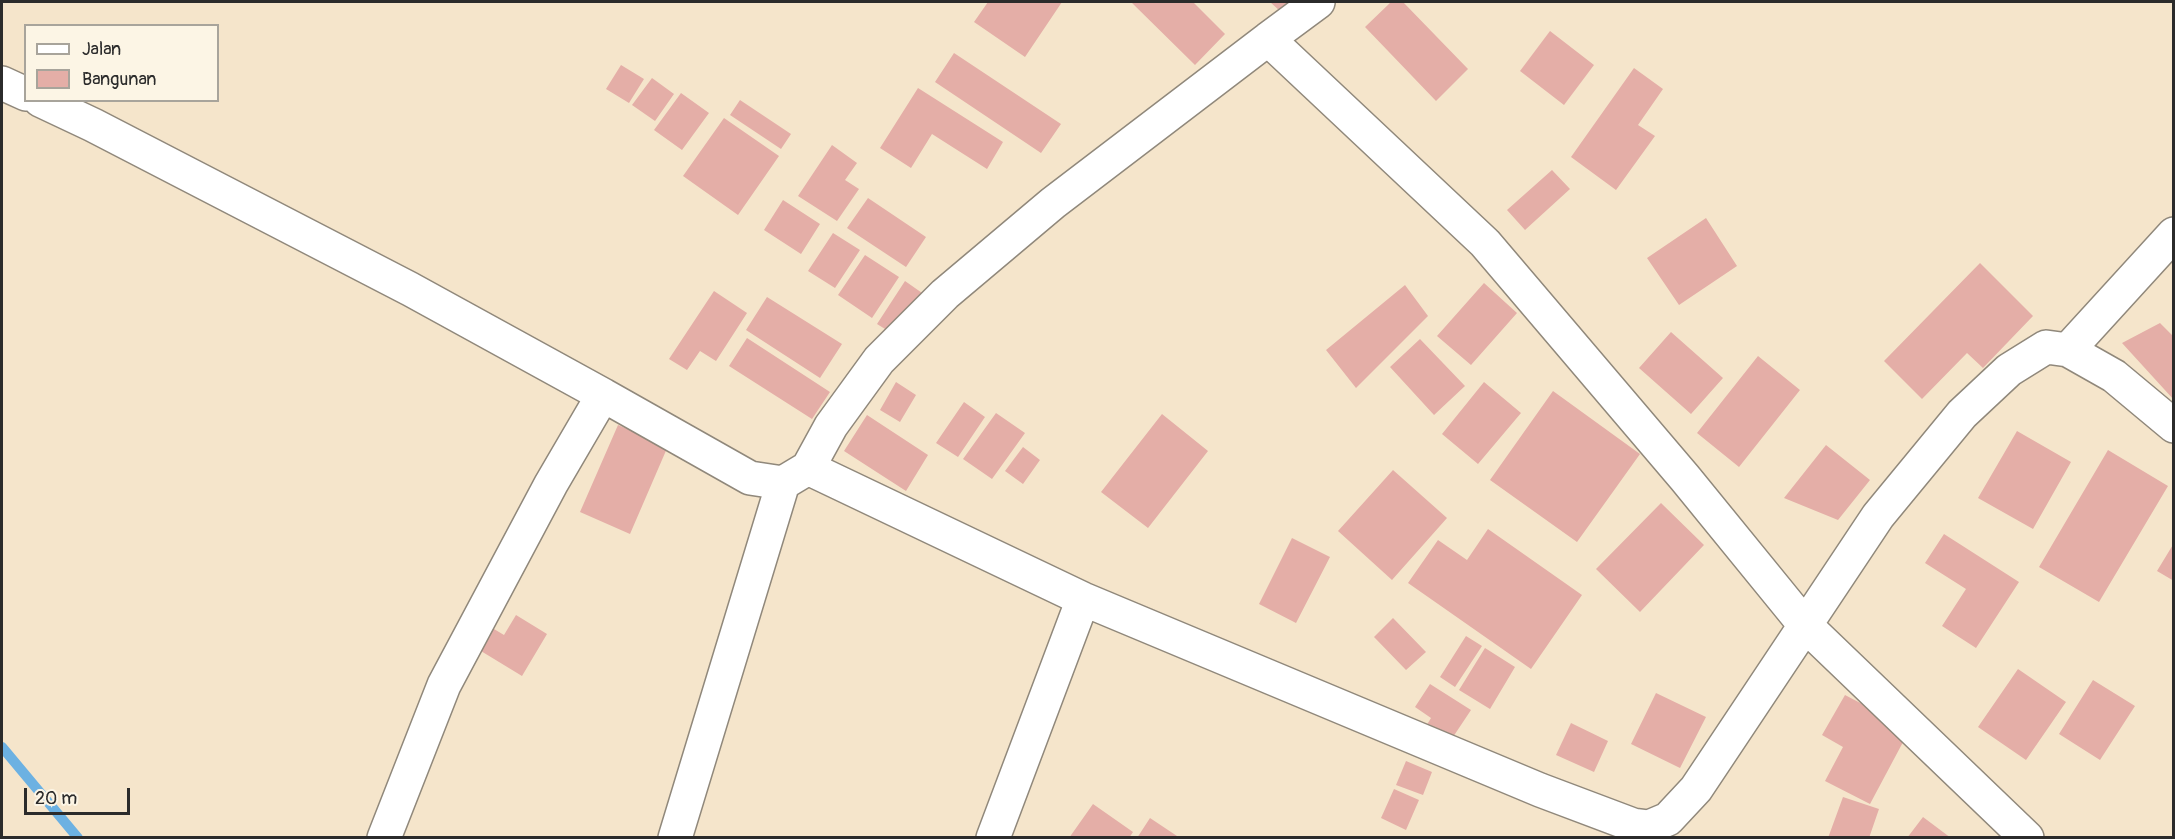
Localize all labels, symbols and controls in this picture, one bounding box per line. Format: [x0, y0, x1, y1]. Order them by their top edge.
legend [24, 24, 219, 102]
text: Jalan [82, 38, 121, 61]
text: Bangunan [82, 68, 157, 91]
scale bar [27, 776, 134, 814]
text: 20 m [35, 787, 77, 810]

